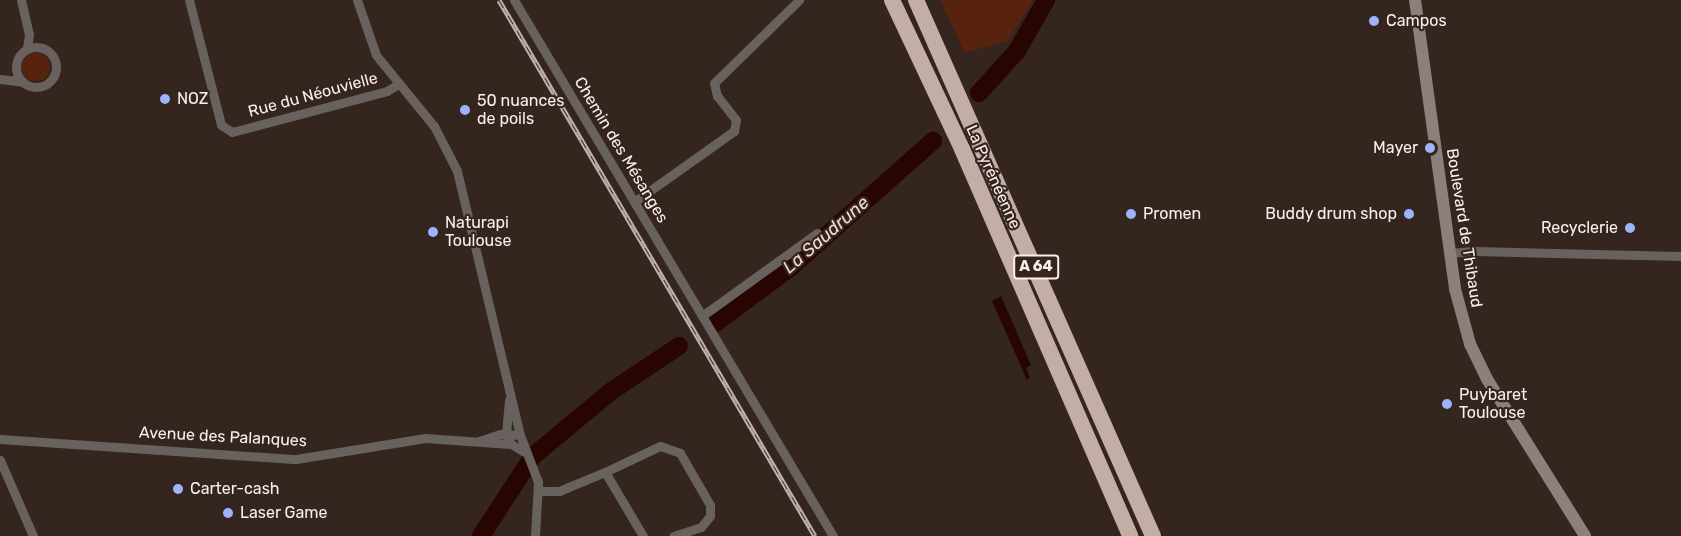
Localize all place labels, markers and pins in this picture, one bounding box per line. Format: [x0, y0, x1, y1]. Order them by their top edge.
place label: Campos [1386, 11, 1447, 31]
marker: Campos [1367, 14, 1381, 28]
place label: NOZ [177, 89, 208, 109]
place label: 50 nuances de poils [477, 91, 564, 129]
marker: NOZ [158, 92, 172, 106]
marker: 50 nuances de poils [458, 103, 472, 117]
place label: Mayer [1373, 138, 1418, 158]
marker: Mayer [1423, 141, 1437, 155]
place label: Promen [1143, 204, 1201, 224]
place label: Buddy drum shop [1265, 204, 1397, 224]
marker: Promen [1124, 207, 1138, 221]
marker: Buddy drum shop [1402, 207, 1416, 221]
place label: Naturapi Toulouse [445, 213, 511, 251]
place label: Recyclerie [1541, 218, 1618, 238]
marker: Recyclerie [1623, 221, 1637, 235]
marker: Naturapi Toulouse [426, 225, 440, 239]
place label: Puybaret Toulouse [1459, 385, 1527, 423]
marker: Puybaret Toulouse [1440, 397, 1454, 411]
place label: Carter-cash [190, 479, 280, 499]
marker: Carter-cash [171, 482, 185, 496]
place label: Laser Game [240, 503, 328, 523]
marker: Laser Game [221, 506, 235, 520]

